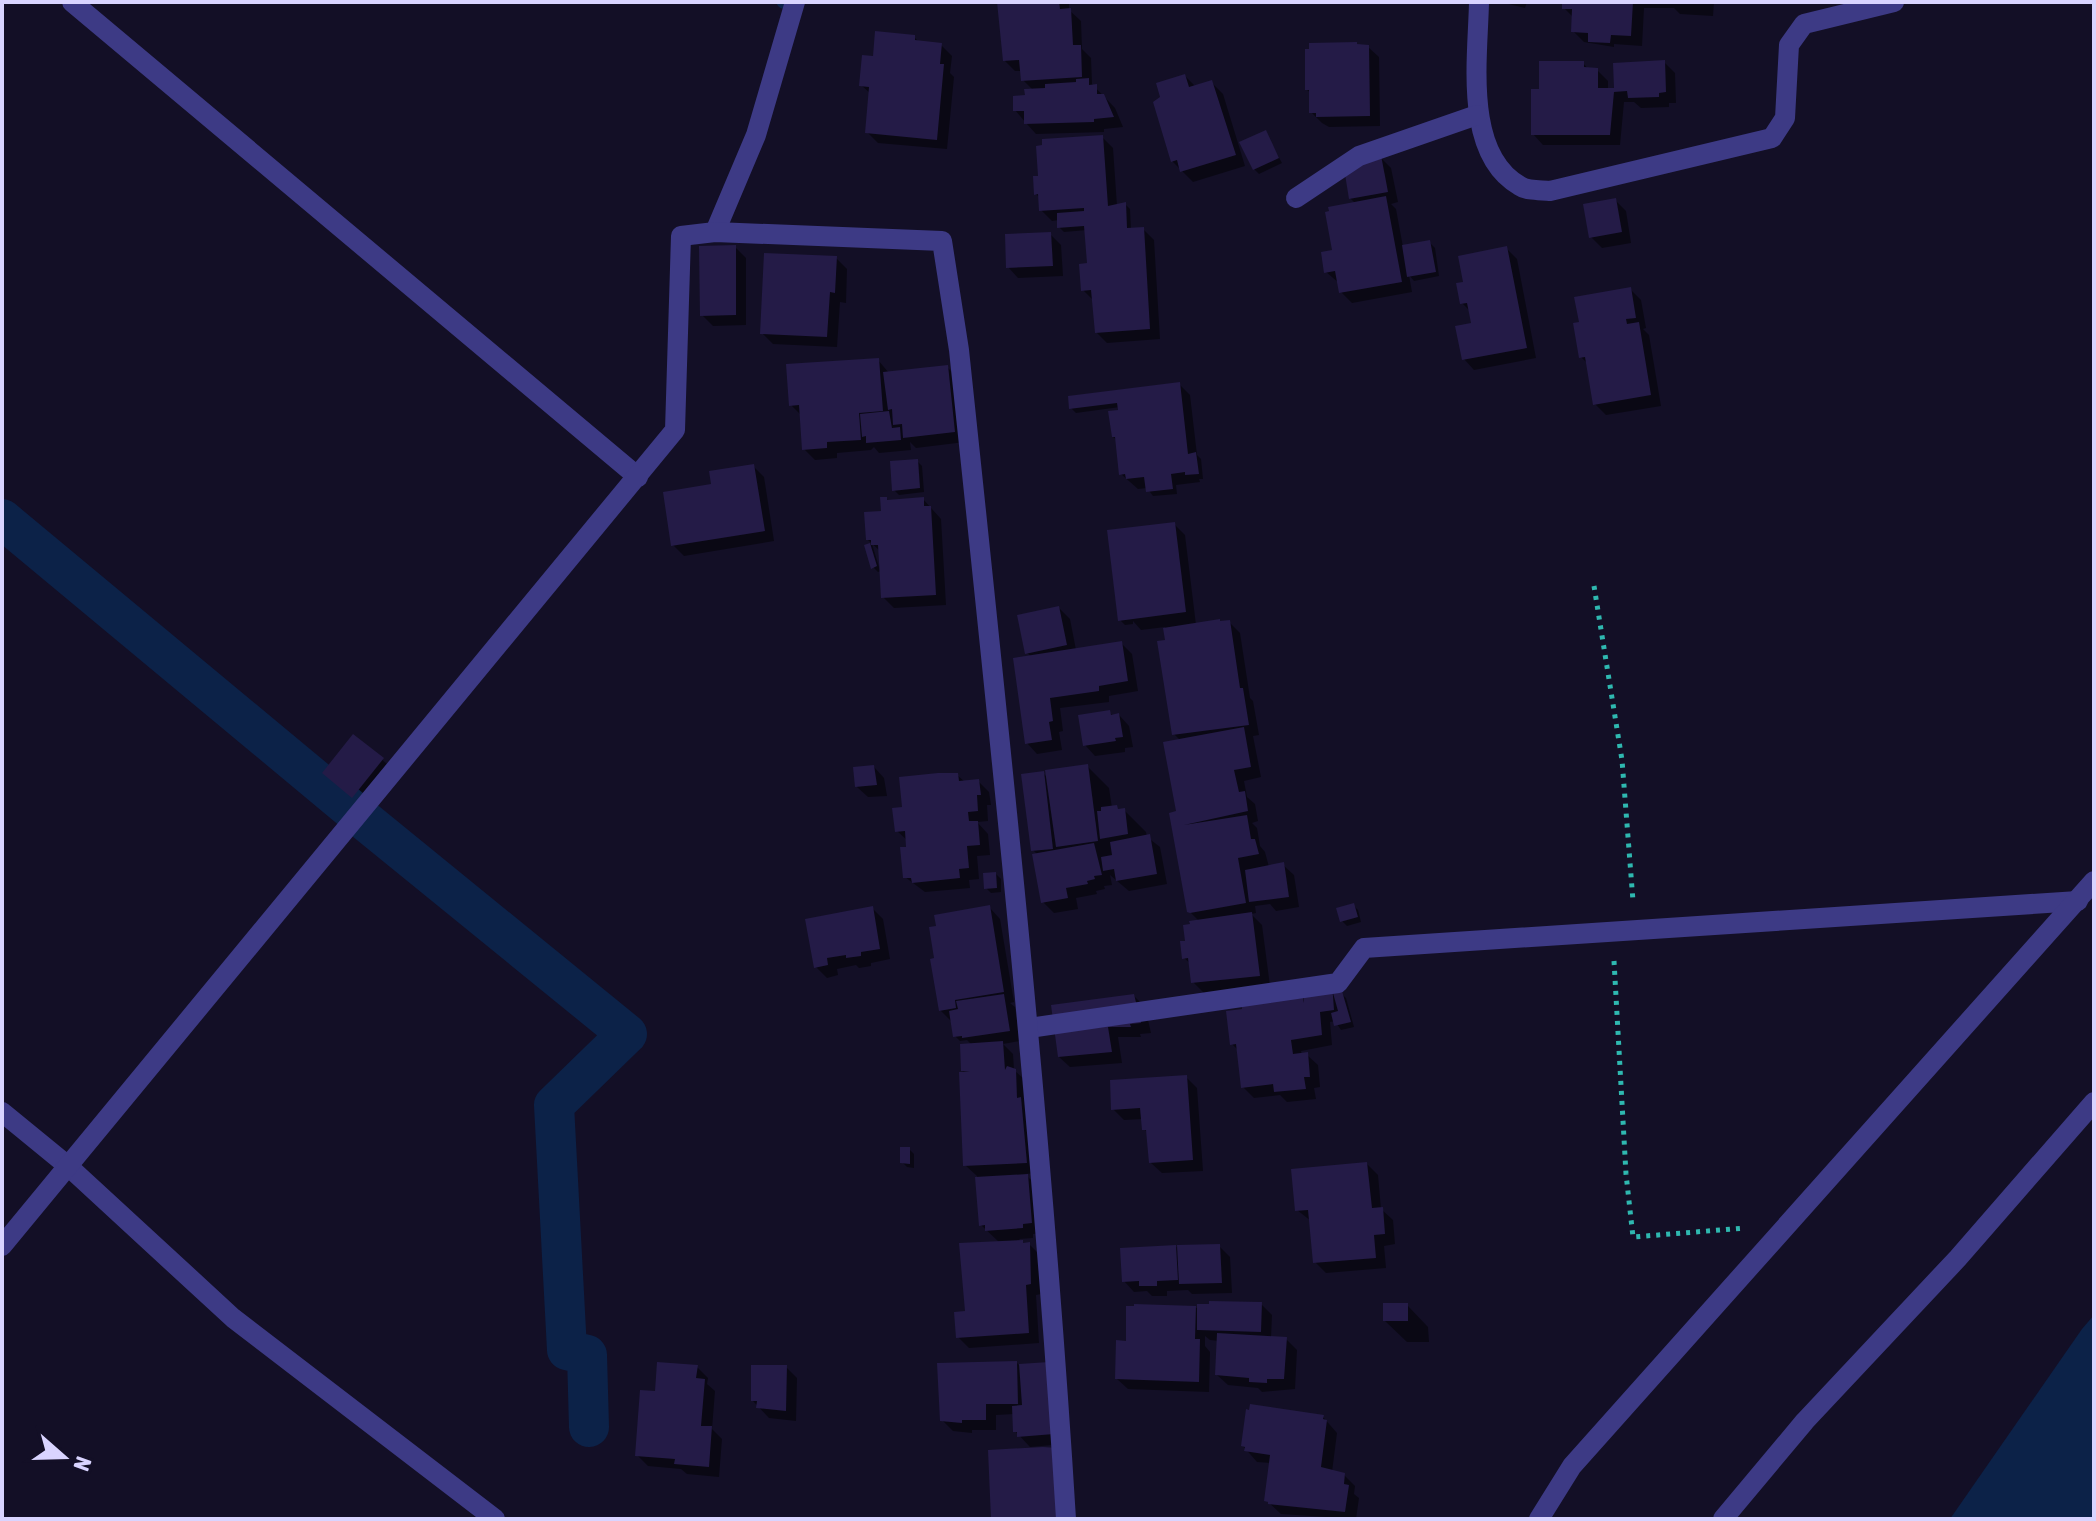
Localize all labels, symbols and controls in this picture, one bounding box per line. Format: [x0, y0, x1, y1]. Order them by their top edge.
north arrow [24, 1417, 104, 1497]
text: N [68, 1453, 97, 1474]

